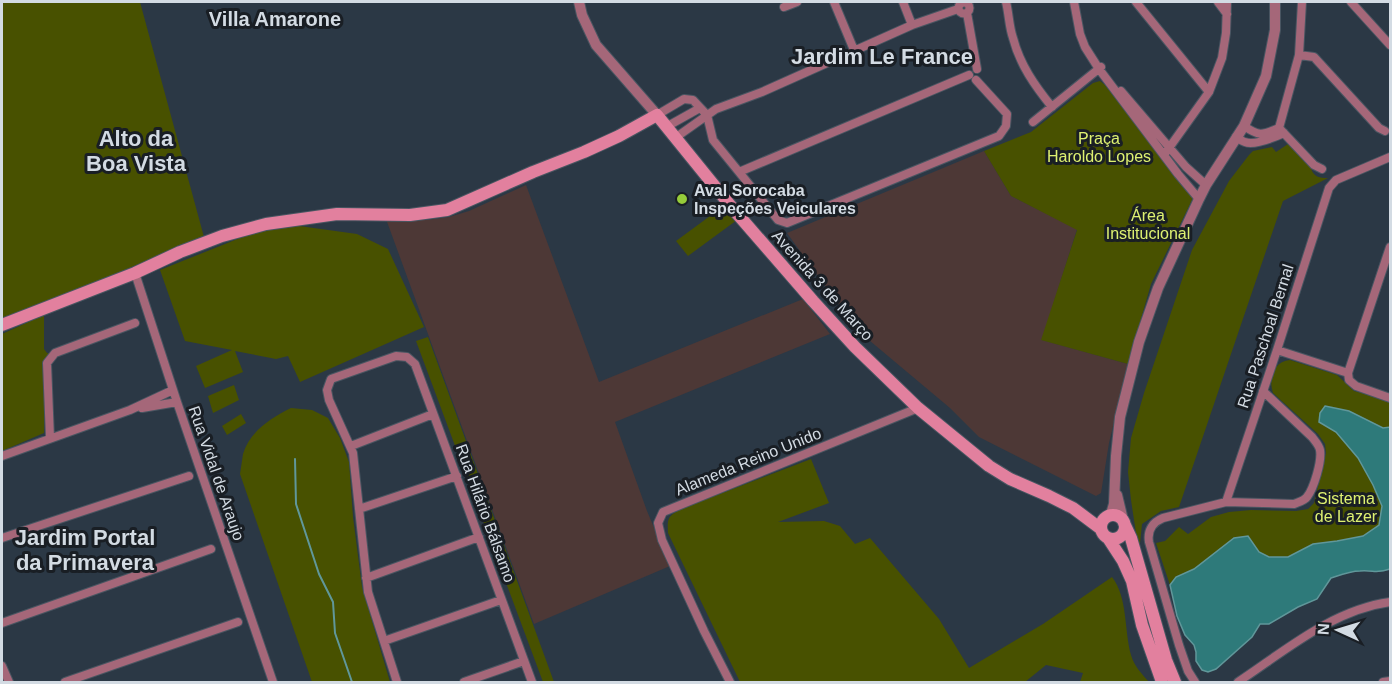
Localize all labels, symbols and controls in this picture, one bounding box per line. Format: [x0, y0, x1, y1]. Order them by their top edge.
district label: Villa Amarone [209, 8, 341, 30]
district label: Jardim Le France [791, 44, 973, 69]
district label: Alto da Boa Vista [86, 126, 187, 176]
park label: Praça Haroldo Lopes [1047, 130, 1151, 165]
place label: Aval Sorocaba Inspeções Veiculares [694, 182, 856, 217]
marker: Aval Sorocaba Inspeções Veiculares [675, 192, 689, 206]
park label: Área Institucional [1106, 206, 1190, 242]
street label: Avenida 3 de Março [769, 227, 877, 344]
street label: Rua Paschoal Bernal [1234, 262, 1297, 410]
street label: Rua Vidal de Araujo [186, 404, 248, 543]
street label: Alameda Reino Unido [673, 424, 824, 498]
street label: Rua Hilário Bálsamo [453, 442, 518, 585]
park label: Sistema de Lazer [1315, 490, 1378, 525]
district label: Jardim Portal da Primavera [15, 525, 155, 575]
north arrow [1308, 600, 1368, 660]
text: N [1315, 623, 1332, 635]

